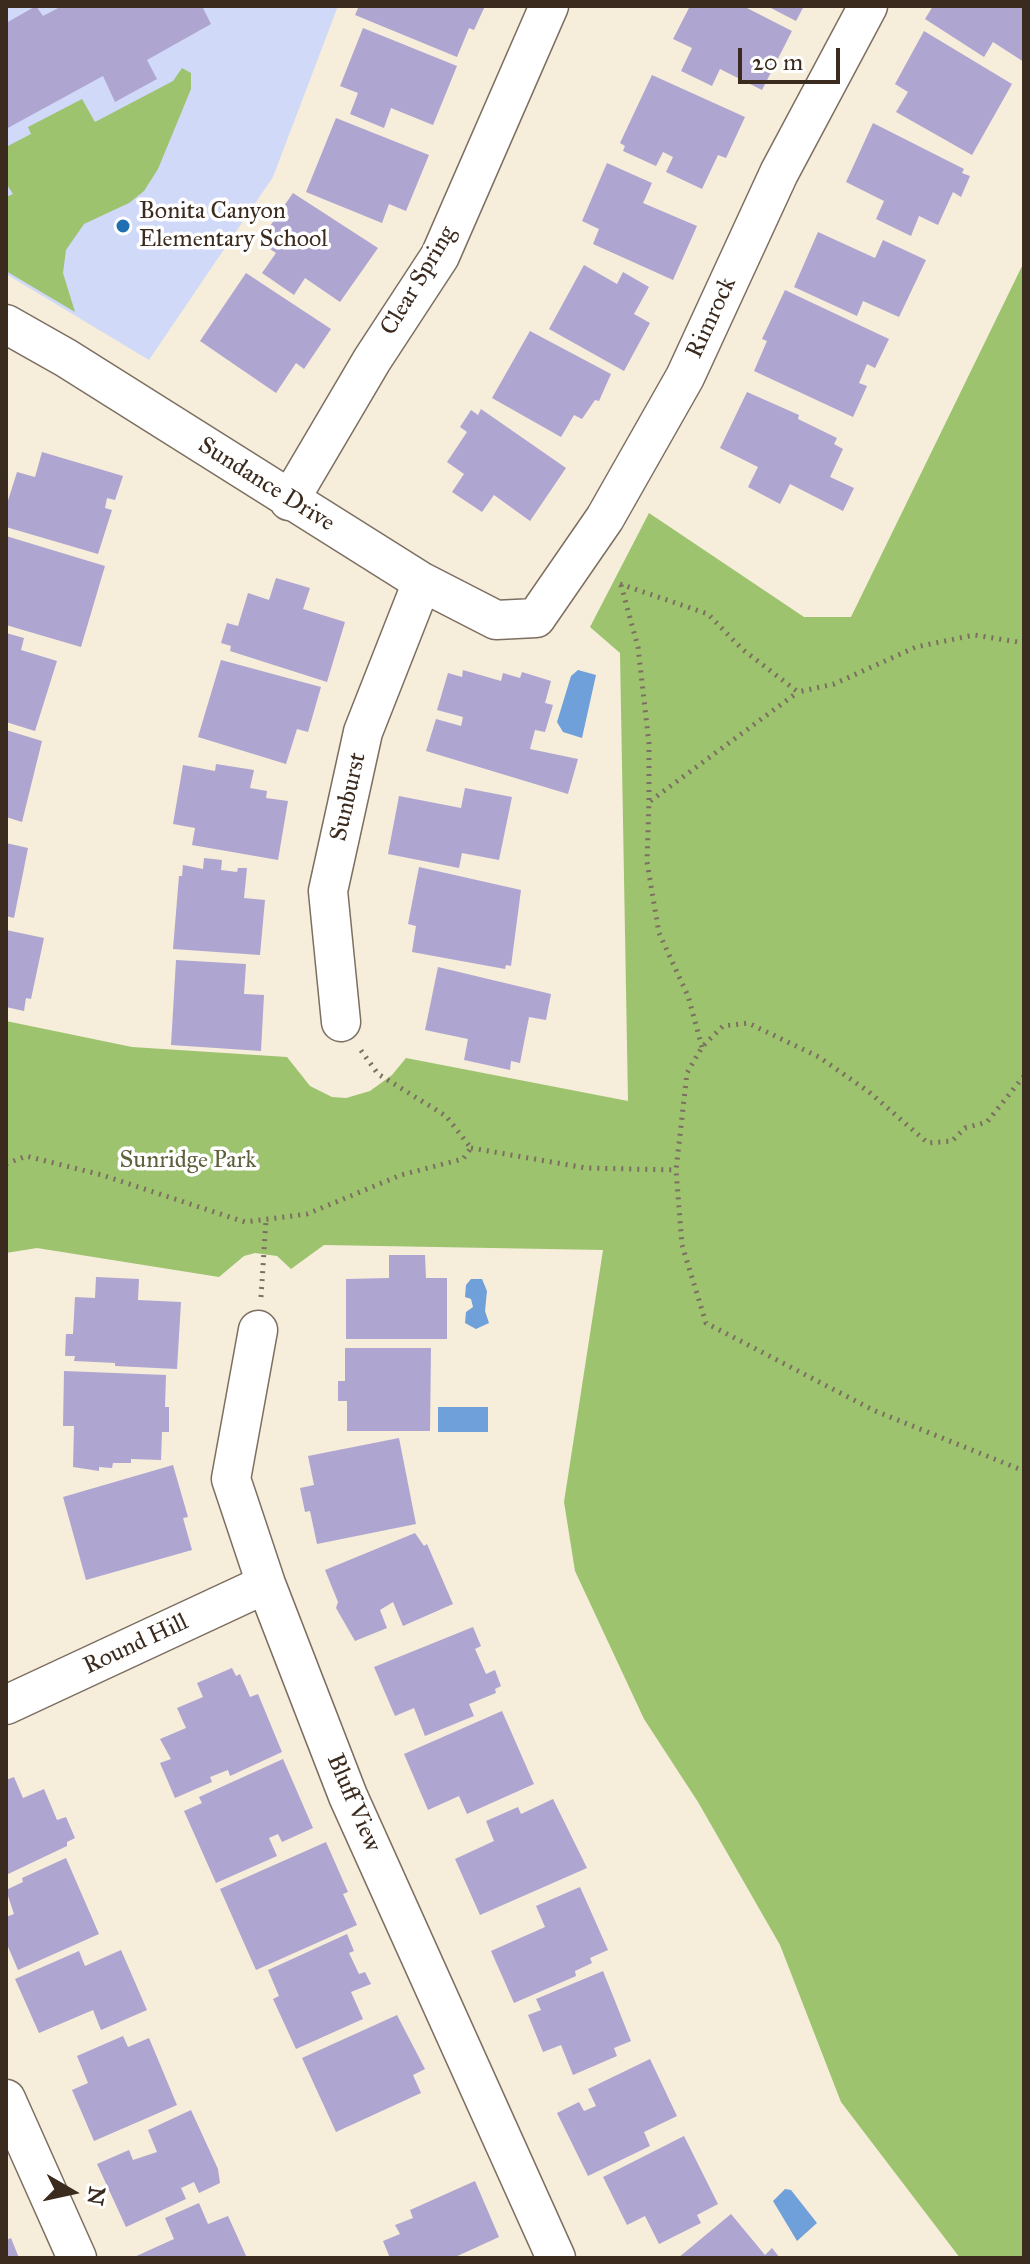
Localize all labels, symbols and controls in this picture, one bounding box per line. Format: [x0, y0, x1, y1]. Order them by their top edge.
scale bar [742, 32, 844, 82]
text: 20 m [752, 47, 803, 77]
place label: Bonita Canyon Elementary School [139, 198, 328, 254]
marker: Bonita Canyon Elementary School [114, 217, 132, 235]
street label: Clear Spring [375, 221, 463, 341]
street label: Rimrock [681, 273, 743, 363]
street label: Sundance Drive [192, 432, 340, 538]
street label: Sunburst [325, 750, 373, 844]
park label: Sunridge Park [120, 1147, 256, 1175]
street label: Round Hill [79, 1608, 193, 1682]
street label: Bluff View [320, 1750, 386, 1856]
north arrow [32, 2152, 112, 2232]
text: N [81, 2184, 111, 2207]

